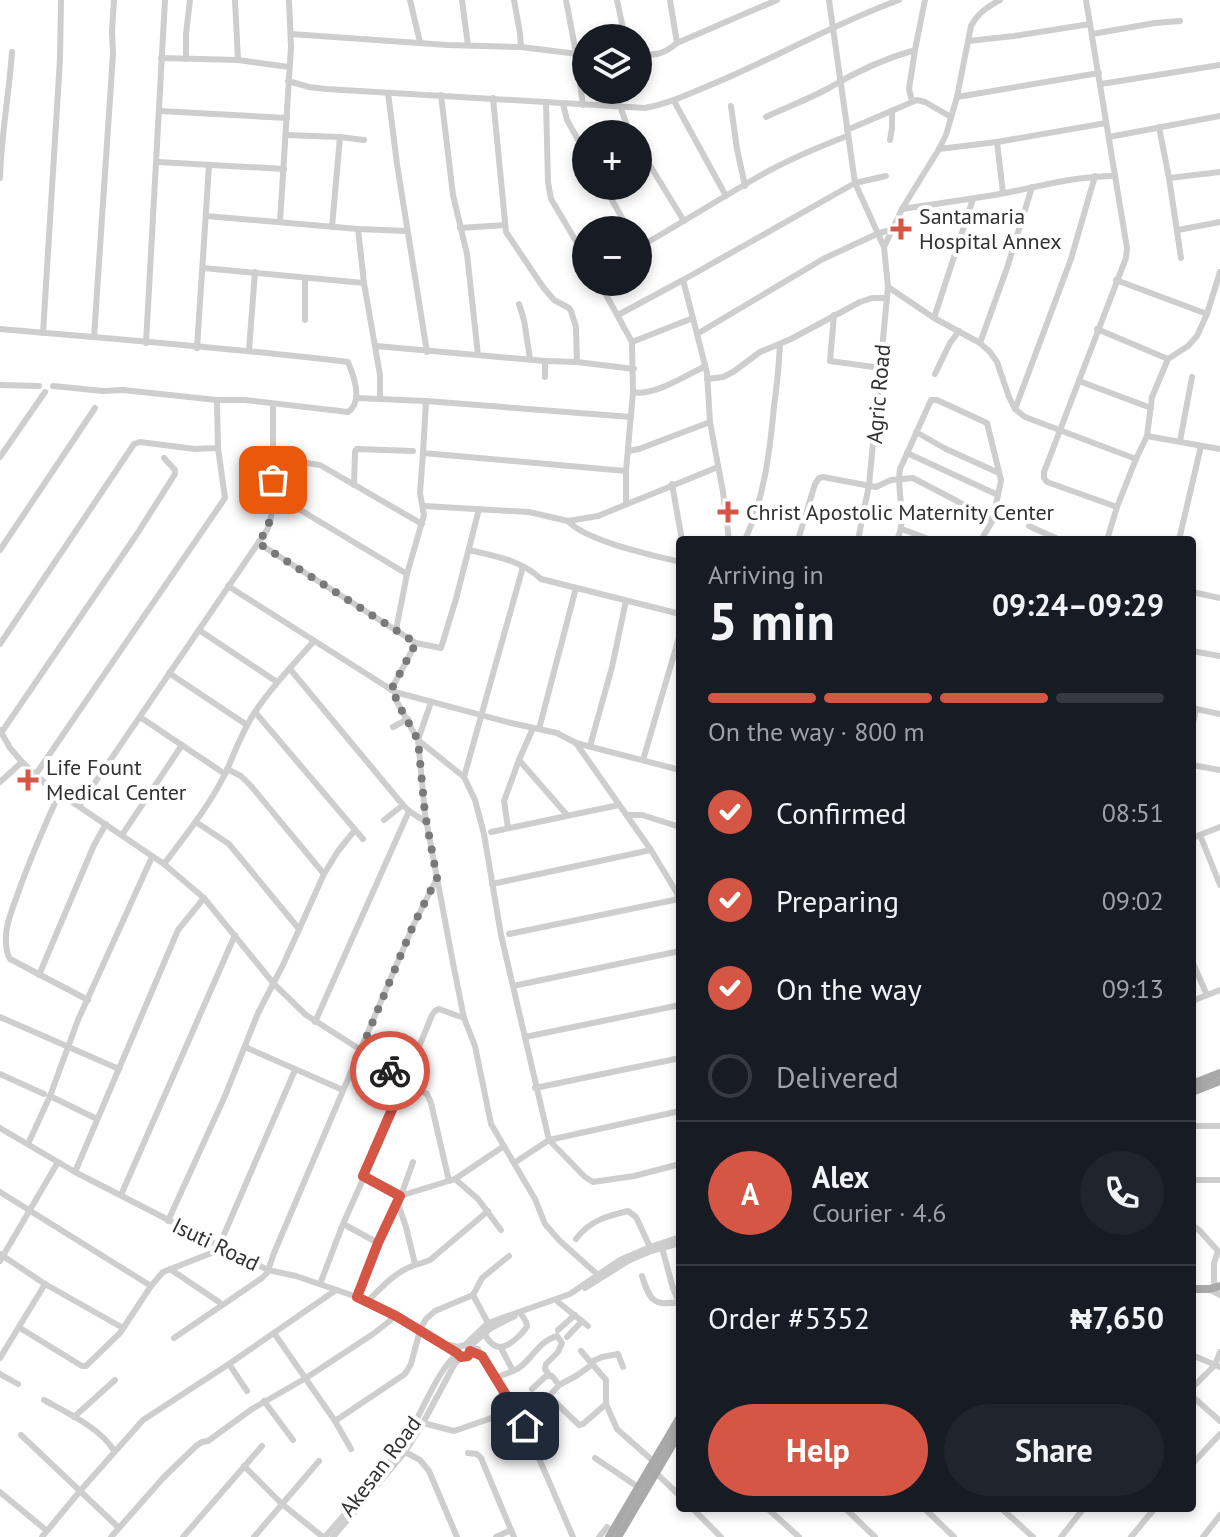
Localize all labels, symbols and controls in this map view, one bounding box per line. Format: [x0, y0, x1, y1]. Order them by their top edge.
map controls [572, 24, 652, 296]
button: layers [572, 24, 652, 104]
button: + [572, 120, 652, 200]
place label: Santamaria Hospital Annex [919, 202, 1062, 255]
button: − [572, 216, 652, 296]
marker: Santamaria Hospital Annex [890, 218, 912, 240]
street label: Agric Road [860, 343, 896, 445]
pin [239, 446, 307, 514]
icon: bag [251, 458, 295, 502]
place label: Christ Apostolic Maternity Center [746, 498, 1055, 526]
marker: Christ Apostolic Maternity Center [717, 501, 739, 523]
text: Arriving in [708, 558, 824, 591]
text: 09:24–09:29 [992, 585, 1164, 624]
text: 5 min [708, 587, 835, 654]
text: On the way · 800 m [708, 715, 925, 748]
place label: Life Fount Medical Center [46, 753, 187, 806]
marker: Life Fount Medical Center [17, 769, 39, 791]
icon: check [708, 790, 752, 834]
text: Confirmed [776, 793, 907, 832]
text: 08:51 [1102, 796, 1164, 829]
icon: check [708, 878, 752, 922]
text: Preparing [776, 881, 899, 920]
text: 09:02 [1102, 884, 1164, 917]
icon: check [708, 966, 752, 1010]
text: On the way [776, 969, 922, 1008]
text: 09:13 [1102, 972, 1164, 1005]
courier [350, 1031, 430, 1111]
icon: bike [368, 1049, 412, 1093]
text: Delivered [776, 1057, 899, 1096]
button: phone [1080, 1151, 1164, 1235]
text: Alex [812, 1157, 869, 1196]
text: A [741, 1174, 759, 1213]
text: Courier · 4.6 [812, 1196, 946, 1229]
street label: Isuti Road [168, 1211, 264, 1277]
text: Order #5352 [708, 1298, 870, 1337]
text: ₦7,650 [1070, 1298, 1164, 1337]
pin [491, 1392, 559, 1460]
icon: home [503, 1404, 547, 1448]
button: Help [708, 1404, 928, 1496]
button: Share [944, 1404, 1164, 1496]
street label: Akesan Road [333, 1410, 427, 1522]

